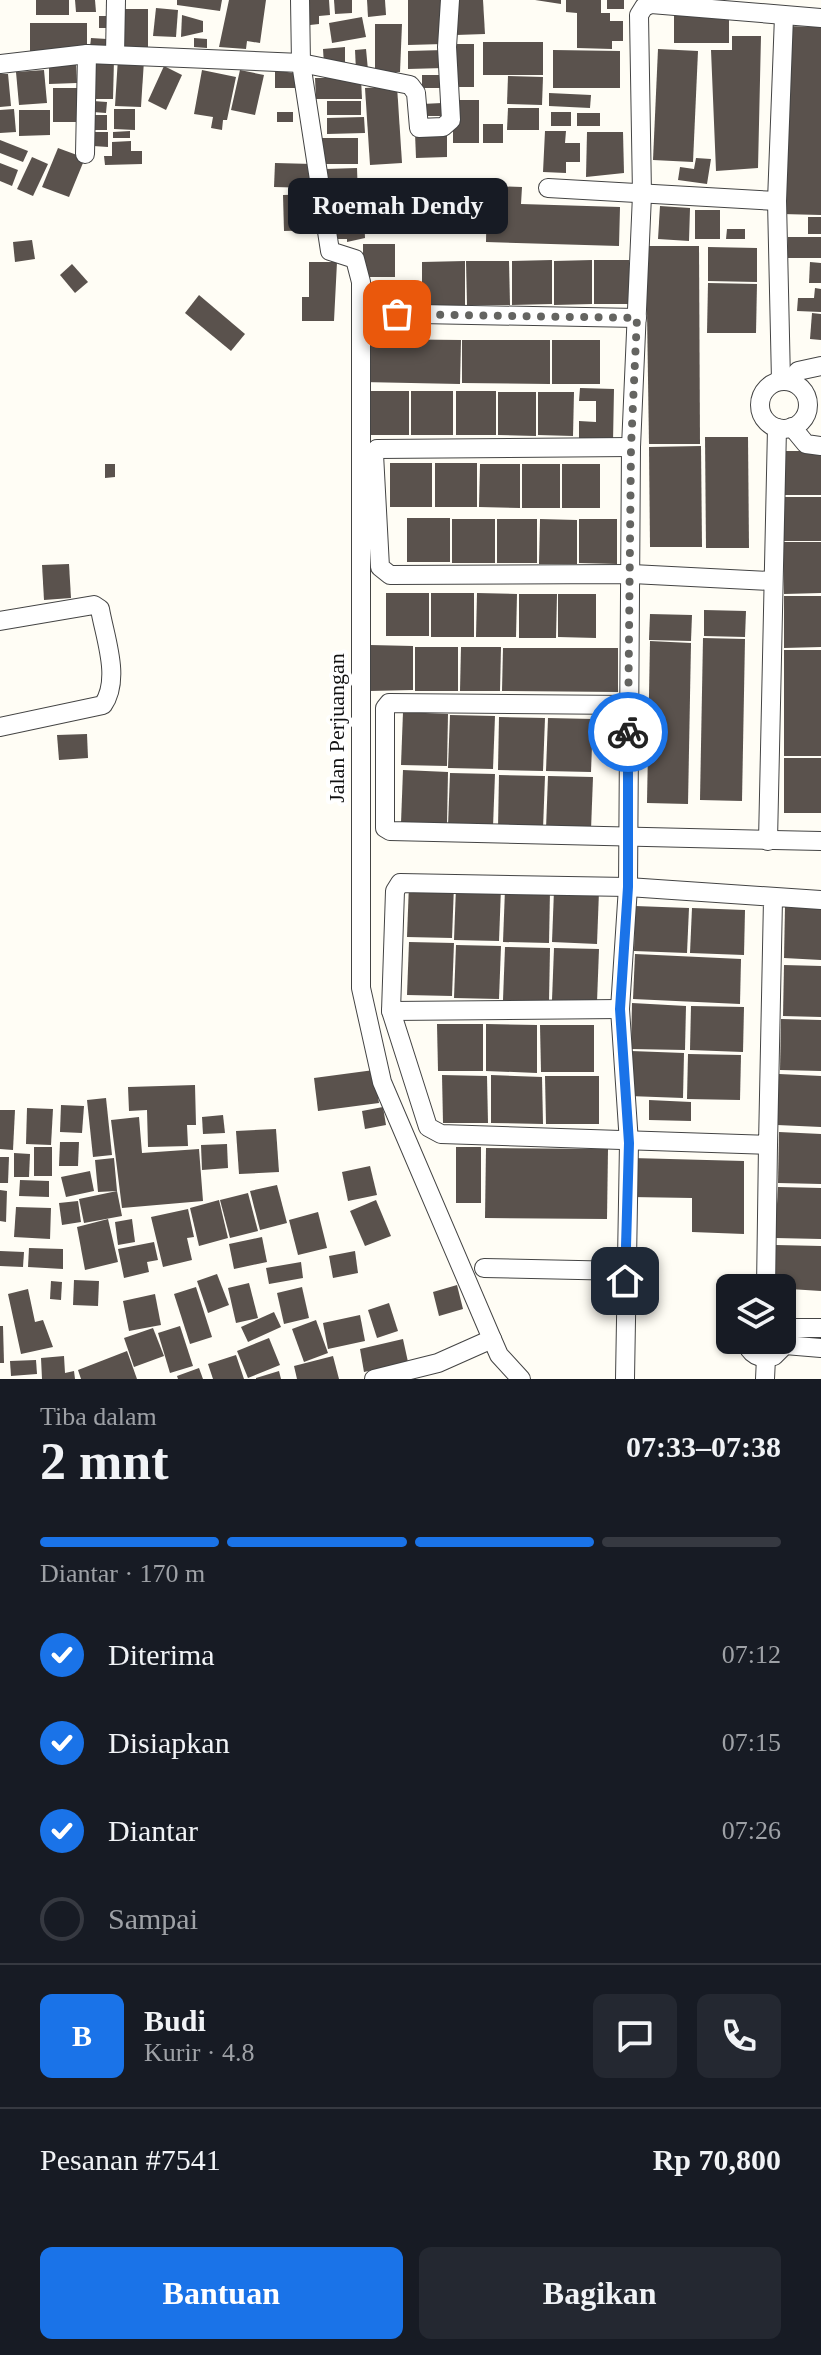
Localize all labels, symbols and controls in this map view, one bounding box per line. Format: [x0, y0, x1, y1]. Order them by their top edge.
callout: Roemah Dendy [287, 178, 507, 234]
text: Roemah Dendy [312, 191, 484, 220]
pin [363, 280, 431, 348]
icon: bag [375, 292, 419, 336]
street label: Jalan Perjuangan [324, 653, 349, 803]
courier [588, 692, 668, 772]
icon: bike [606, 710, 650, 754]
pin [591, 1247, 659, 1315]
icon: home [603, 1259, 647, 1303]
map controls [716, 1274, 796, 1354]
button: layers [716, 1274, 796, 1354]
text: Tiba dalam [40, 1402, 157, 1431]
text: 07:33–07:38 [626, 1430, 781, 1463]
text: 2 mnt [40, 1433, 169, 1490]
text: Diantar · 170 m [40, 1559, 205, 1588]
icon: check [40, 1633, 84, 1677]
text: Diterima [108, 1638, 215, 1671]
text: 07:12 [722, 1640, 781, 1669]
icon: check [40, 1721, 84, 1765]
text: Disiapkan [108, 1726, 230, 1759]
text: 07:15 [722, 1728, 781, 1757]
icon: check [40, 1809, 84, 1853]
text: Diantar [108, 1814, 198, 1847]
text: 07:26 [722, 1816, 781, 1845]
text: Sampai [108, 1902, 198, 1935]
button: chat [593, 1994, 677, 2078]
button: phone [697, 1994, 781, 2078]
text: Budi [144, 2004, 206, 2037]
text: B [72, 2019, 92, 2052]
text: Kurir · 4.8 [144, 2038, 254, 2067]
text: Pesanan #7541 [40, 2143, 221, 2176]
text: Rp 70,800 [653, 2143, 781, 2176]
button: Bantuan [40, 2247, 403, 2339]
button: Bagikan [419, 2247, 781, 2339]

